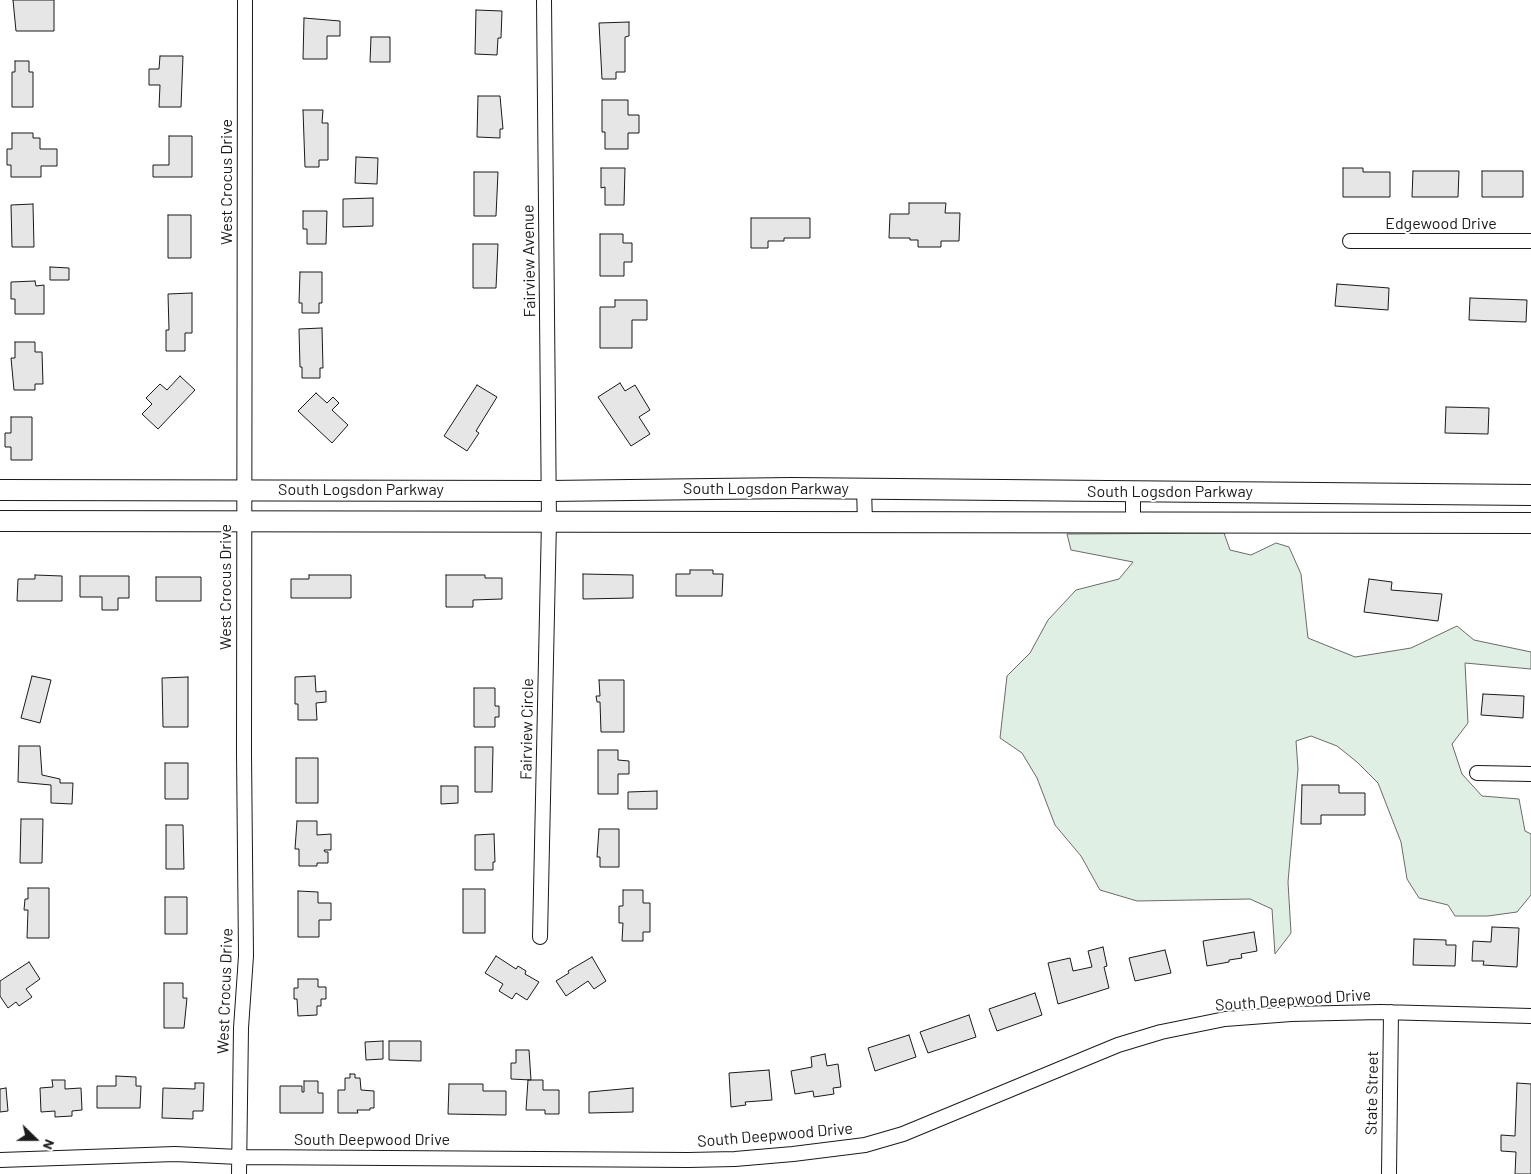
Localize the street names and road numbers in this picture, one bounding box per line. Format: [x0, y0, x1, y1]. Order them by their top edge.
street label: West Crocus Drive [217, 119, 237, 245]
street label: Fairview Avenue [518, 204, 540, 318]
street label: Edgewood Drive [1385, 214, 1497, 234]
street label: South Logsdon Parkway [683, 479, 849, 499]
street label: South Logsdon Parkway [278, 480, 444, 500]
street label: South Logsdon Parkway [1087, 482, 1253, 502]
street label: West Crocus Drive [216, 524, 236, 650]
street label: Fairview Circle [517, 678, 537, 780]
street label: West Crocus Drive [213, 928, 237, 1054]
street label: South Deepwood Drive [1214, 985, 1372, 1015]
street label: State Street [1362, 1051, 1382, 1135]
street label: South Deepwood Drive [696, 1119, 854, 1151]
street label: South Deepwood Drive [294, 1130, 450, 1150]

